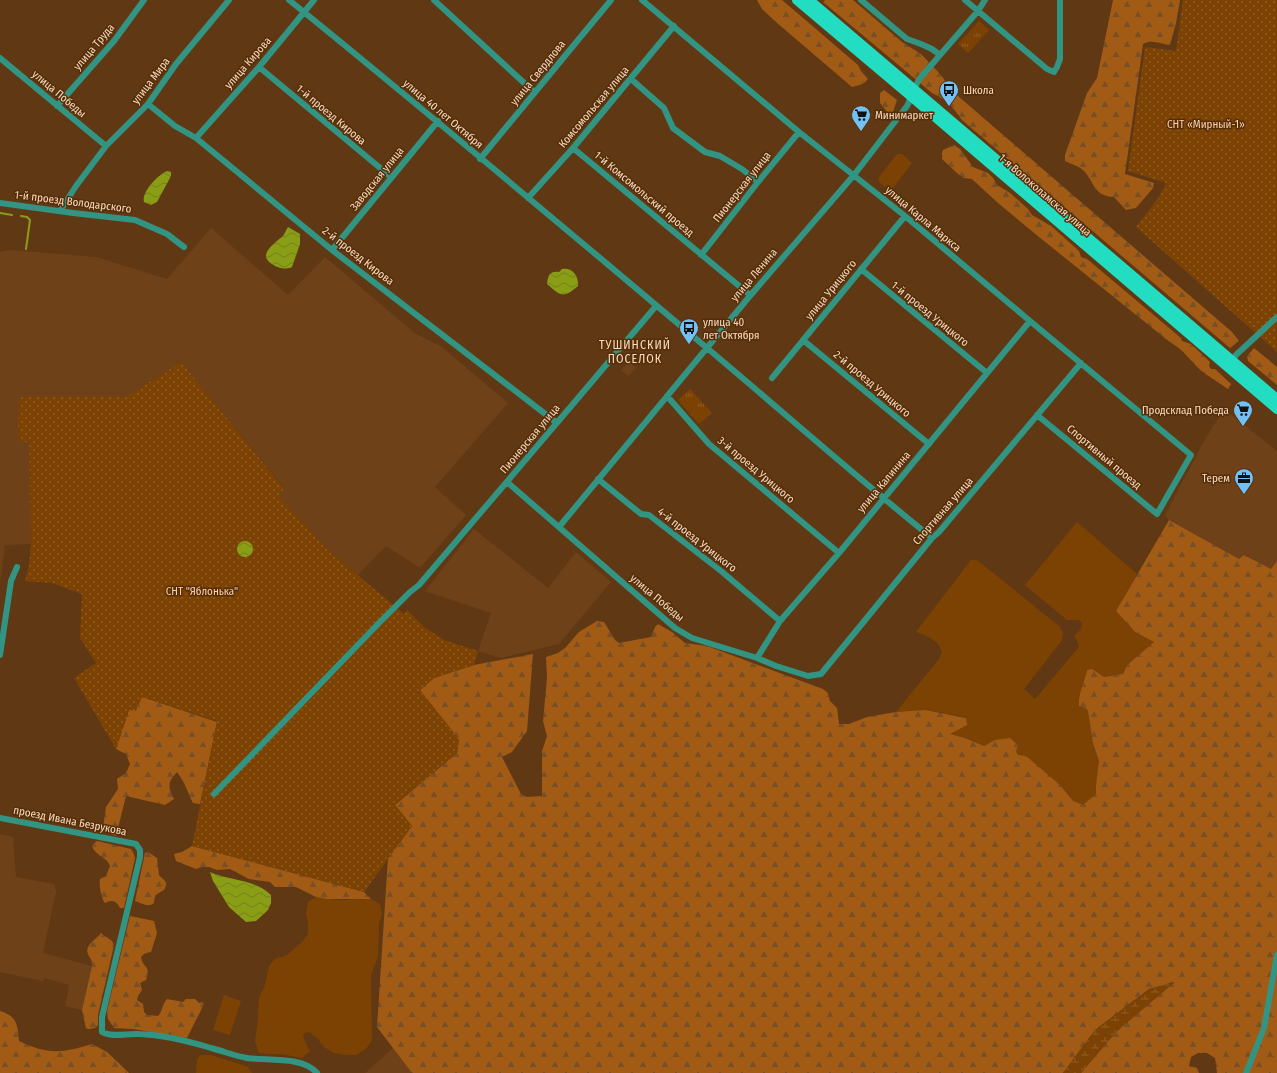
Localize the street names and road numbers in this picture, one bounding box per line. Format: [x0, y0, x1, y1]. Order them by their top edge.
street label: улица Труда [71, 21, 117, 73]
street label: улица Кирова [222, 34, 274, 92]
street label: улица Свердлова [508, 38, 568, 108]
street label: улица Мира [129, 55, 173, 107]
street label: Комсомольская улица [556, 64, 632, 150]
street label: улица Победы [29, 68, 89, 120]
street label: улица 40 лет Октября [400, 77, 486, 151]
street label: 1-й проезд Кирова [294, 82, 368, 148]
street label: Заводская улица [347, 145, 407, 213]
street label: 1-й Комсомольский проезд [592, 149, 697, 240]
street label: Пионерская улица [710, 149, 774, 225]
street label: 1-я Волоколамская улица [996, 151, 1094, 239]
street label: улица Карла Маркса [883, 184, 963, 254]
street label: 1-й проезд Володарского [14, 188, 132, 216]
street label: 2-й проезд Кирова [320, 224, 396, 288]
street label: улица Ленина [728, 246, 780, 304]
street label: улица Урицкого [803, 257, 859, 323]
street label: 1-й проезд Урицкого [889, 279, 972, 349]
street label: 2-й проезд Урицкого [831, 348, 913, 420]
street label: Пионерская улица [497, 402, 563, 476]
street label: Спортивный проезд [1064, 422, 1144, 492]
street label: 3-й проезд Урицкого [715, 434, 797, 506]
street label: улица Калинина [855, 449, 913, 515]
street label: Спортивная улица [910, 475, 976, 547]
street label: 4-й проезд Урицкого [655, 505, 739, 575]
street label: улица Победы [627, 572, 687, 624]
street label: проезд Ивана Безрукова [12, 804, 128, 838]

